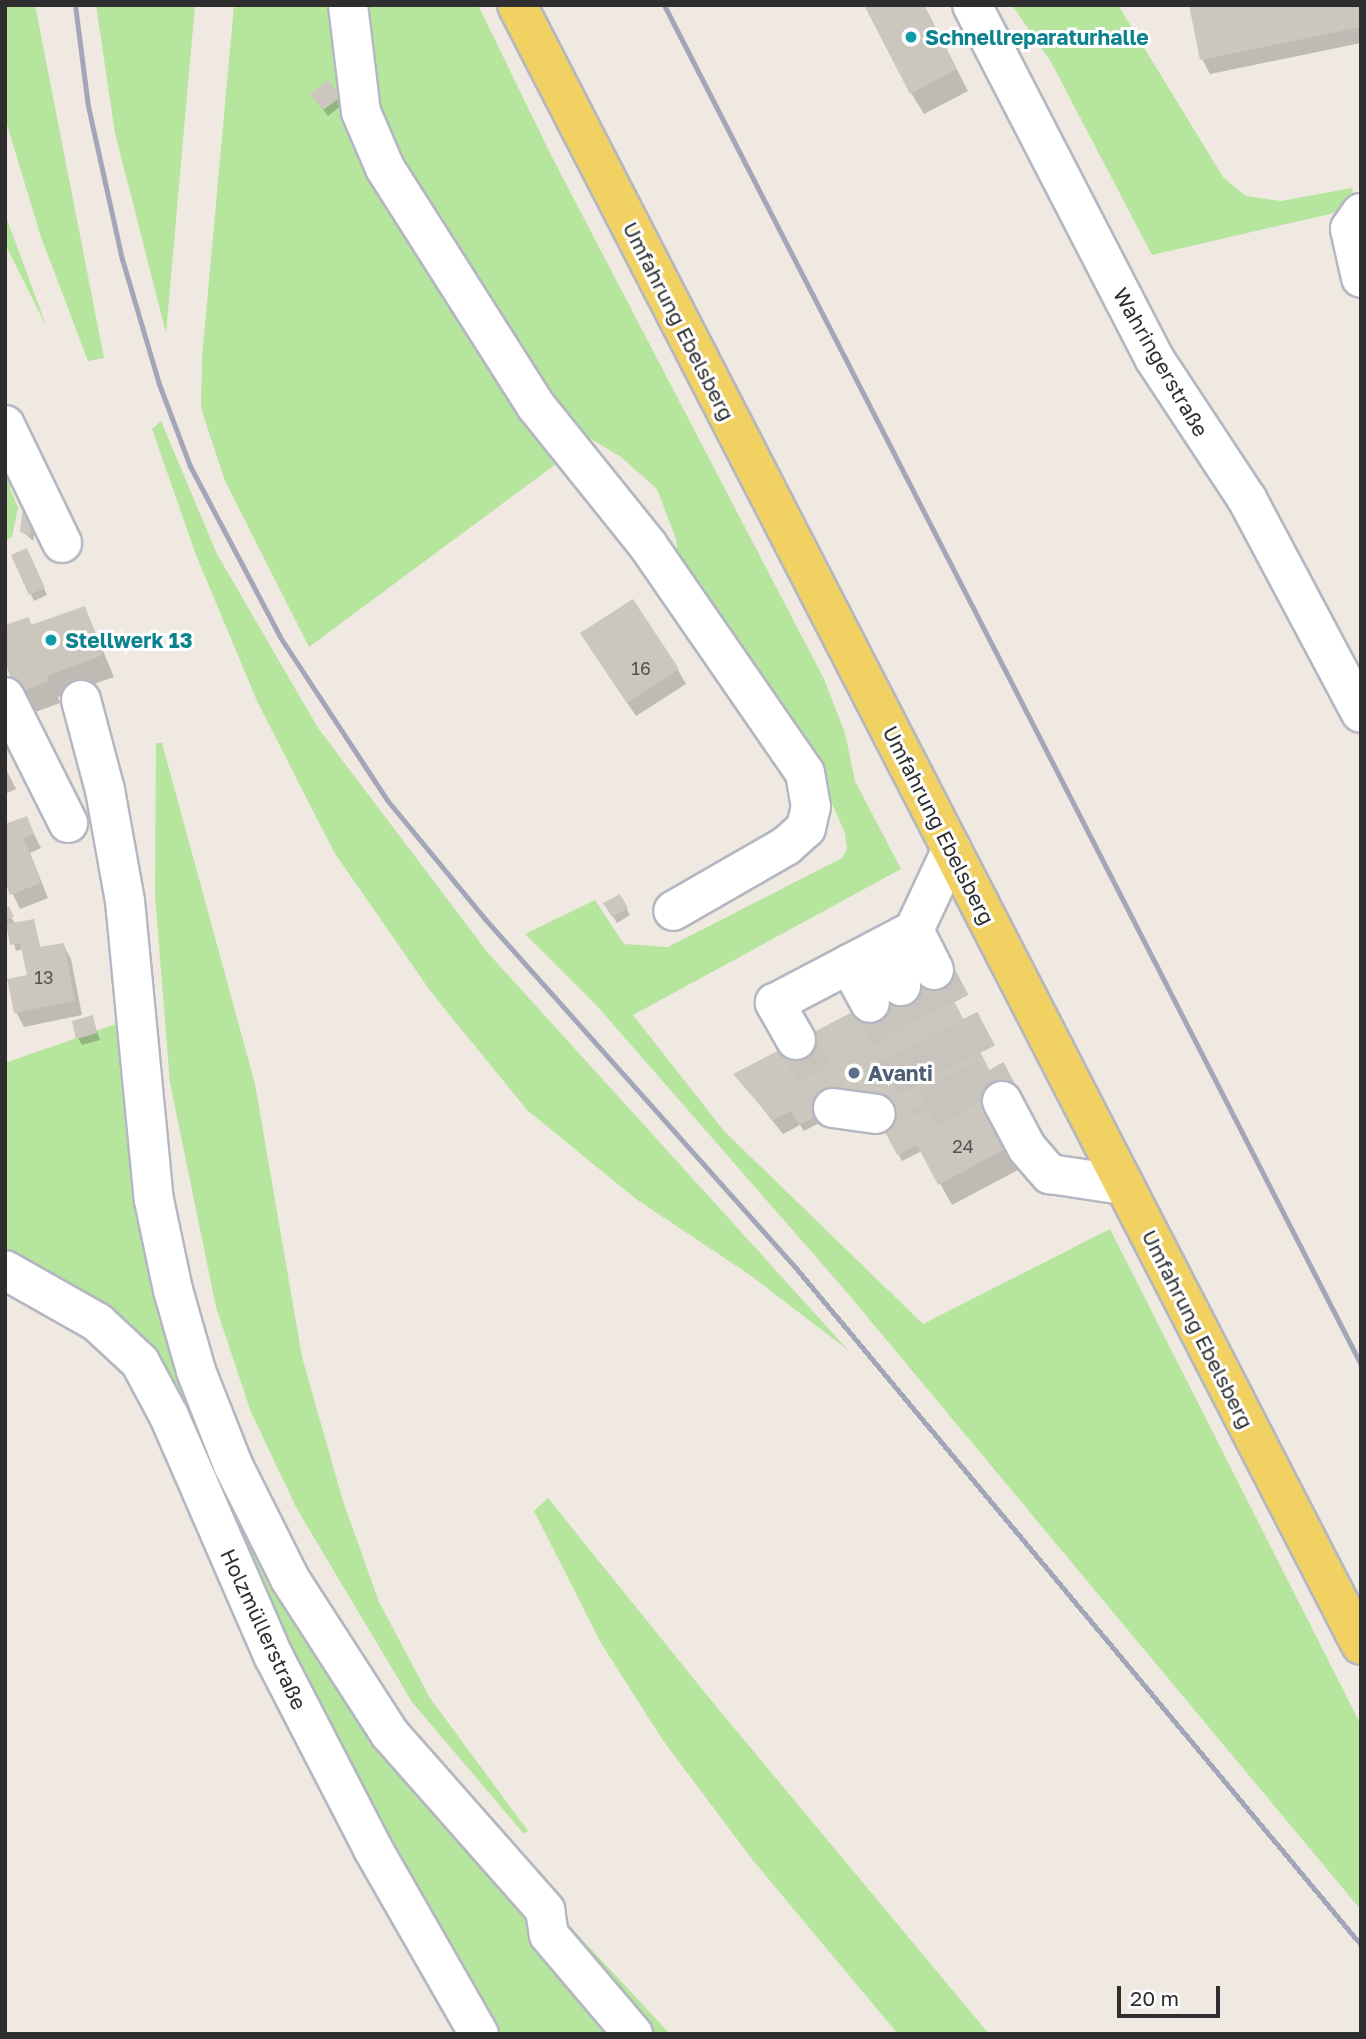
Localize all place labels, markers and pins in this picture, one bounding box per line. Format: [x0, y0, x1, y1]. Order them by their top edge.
place label: Schnellreparaturhalle [925, 24, 1149, 50]
marker: Schnellreparaturhalle [903, 29, 919, 45]
place label: Stellwerk 13 [65, 627, 192, 653]
marker: Stellwerk 13 [43, 632, 59, 648]
place label: Avanti [868, 1060, 933, 1086]
marker: Avanti [846, 1065, 862, 1081]

